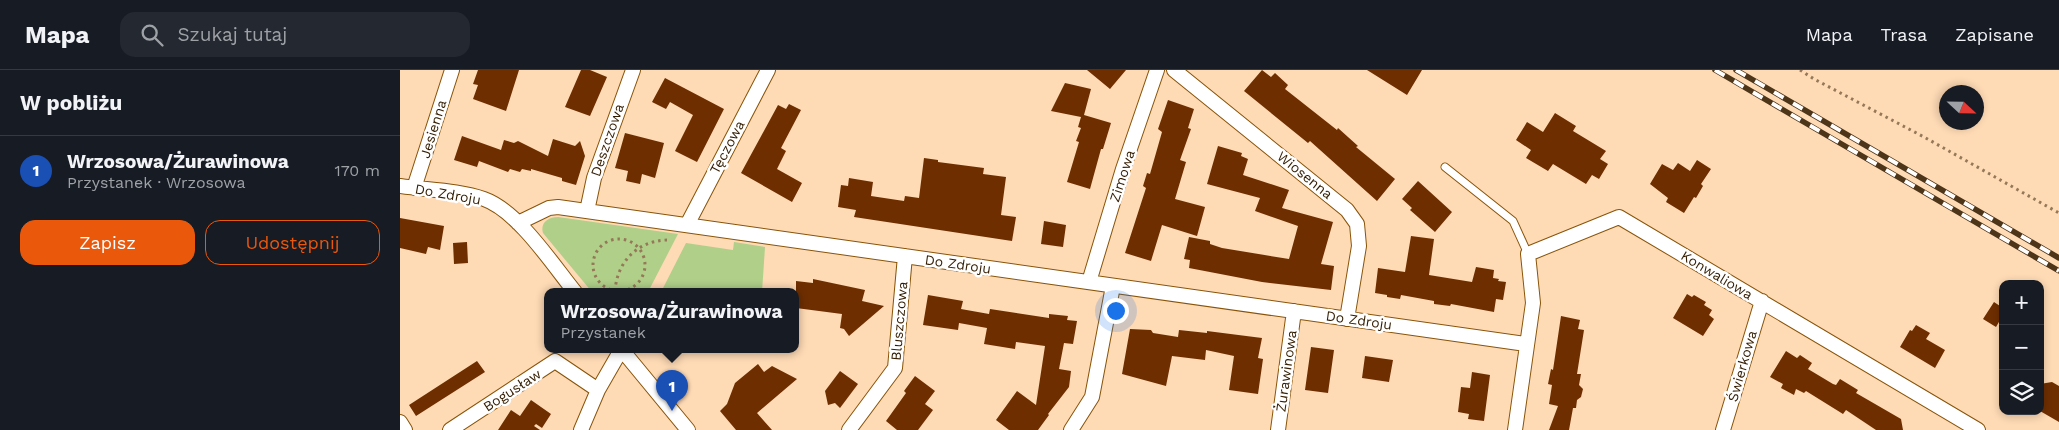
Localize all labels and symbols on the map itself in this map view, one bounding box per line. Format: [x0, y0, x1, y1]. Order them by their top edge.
north arrow [1939, 85, 1984, 130]
street label: Jesienna [417, 98, 449, 160]
street label: Deszczowa [587, 102, 627, 178]
street label: Tęczowa [706, 118, 748, 176]
street label: Zimowa [1106, 148, 1138, 204]
street label: Wiosenna [1274, 148, 1336, 202]
street label: Do Zdroju [414, 180, 482, 208]
street label: Konwaliowa [1678, 247, 1756, 303]
street label: Do Zdroju [924, 251, 992, 277]
street label: Bluszczowa [888, 281, 910, 361]
your location [1103, 298, 1129, 324]
street label: Do Zdroju [1325, 307, 1393, 333]
street label: Świerkowa [1724, 328, 1760, 404]
street label: Żurawinowa [1272, 329, 1300, 413]
street label: Bogusław [480, 365, 544, 415]
pin: 1 [656, 370, 688, 411]

